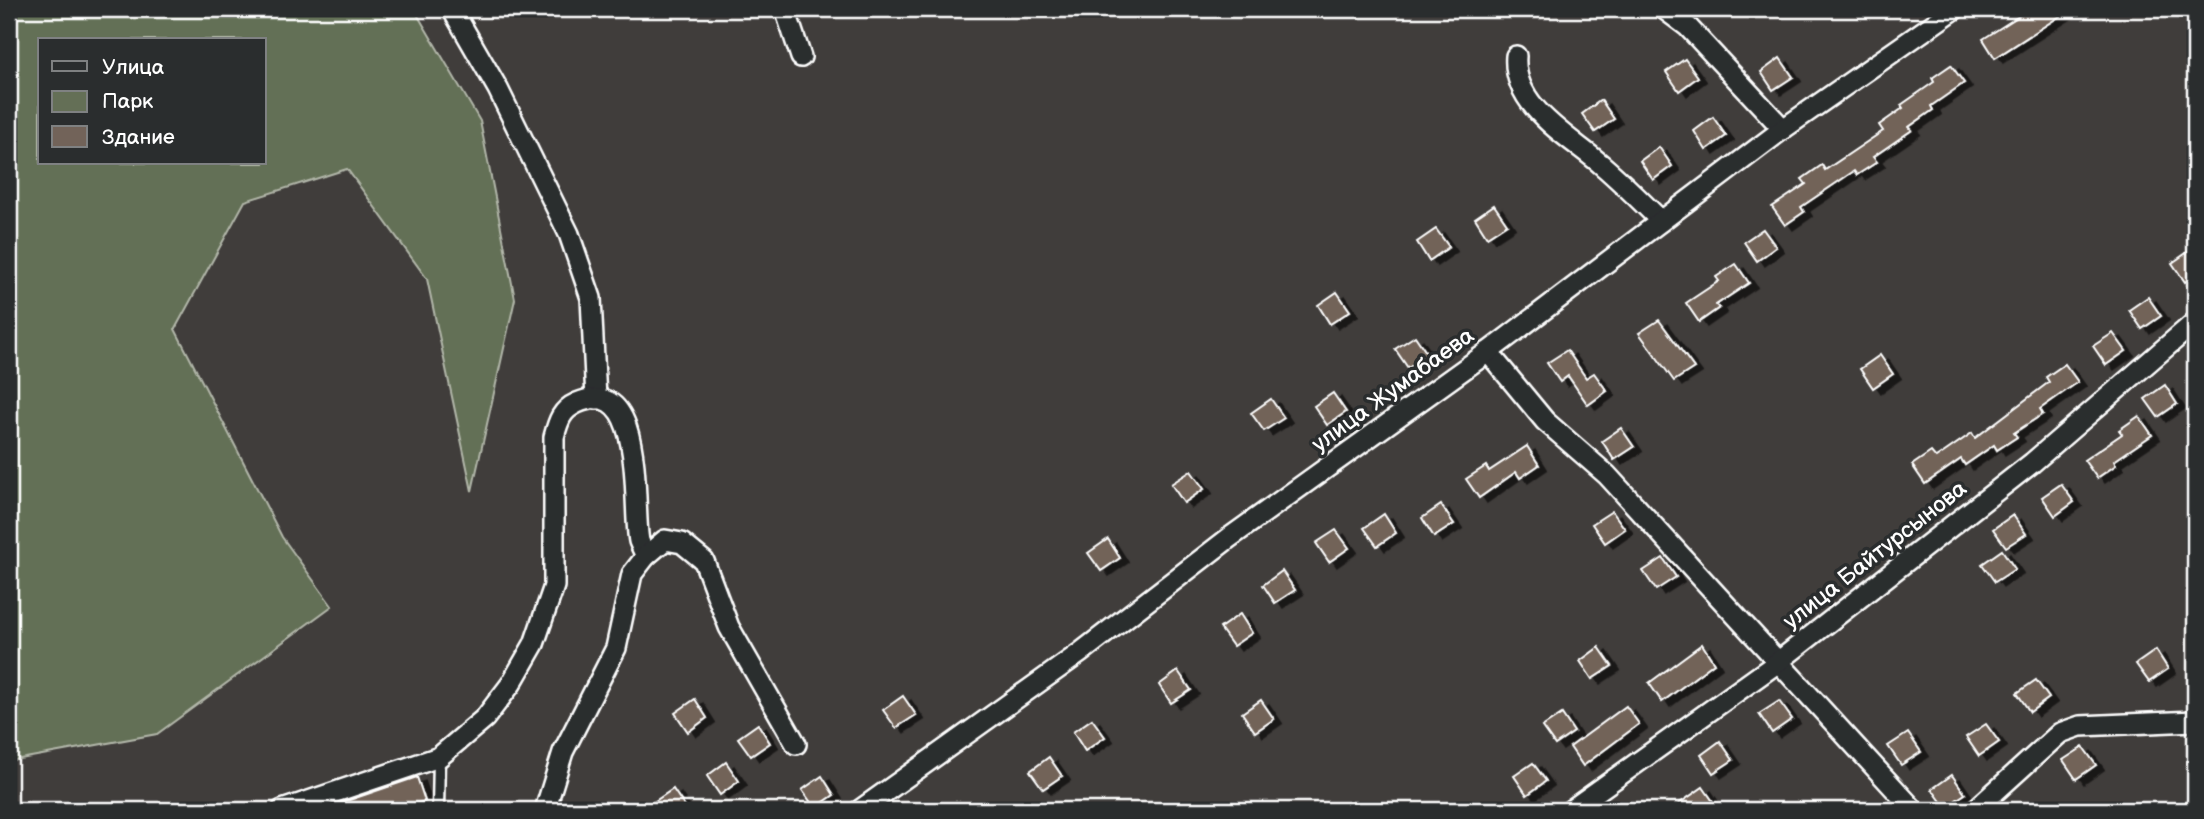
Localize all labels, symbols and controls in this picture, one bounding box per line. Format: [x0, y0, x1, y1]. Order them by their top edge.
legend [38, 38, 266, 164]
text: Улица [102, 55, 165, 80]
text: Парк [102, 89, 153, 114]
text: Здание [102, 125, 175, 150]
street label: улица Жумабаева [1306, 321, 1480, 458]
street label: улица Байтурсынова [1778, 474, 1973, 635]

